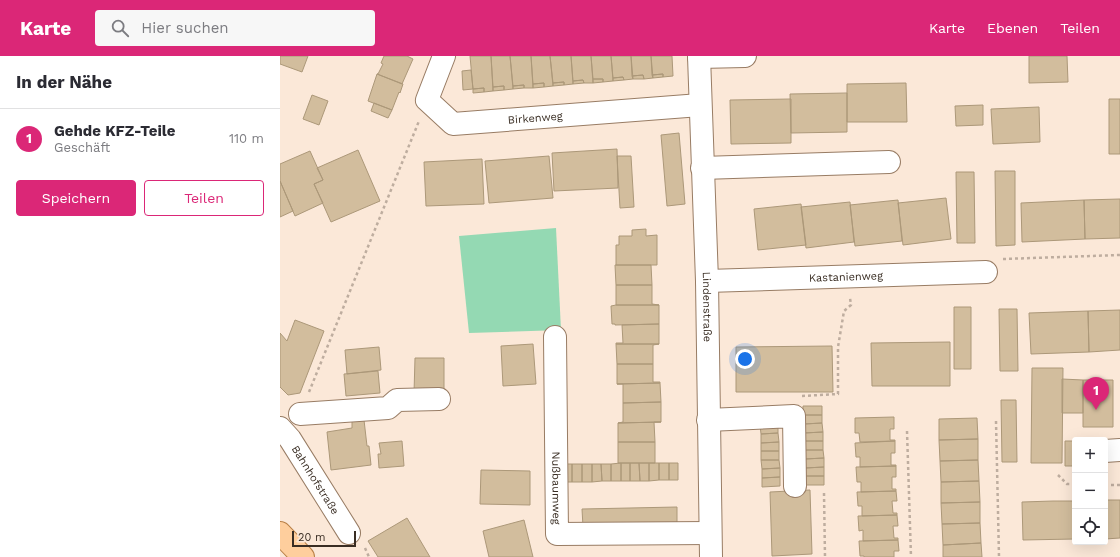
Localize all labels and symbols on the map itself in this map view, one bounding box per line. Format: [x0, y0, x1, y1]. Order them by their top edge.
street label: Birkenweg [507, 110, 563, 127]
street label: Kastanienweg [809, 269, 883, 285]
street label: Lindenstraße [700, 271, 714, 342]
your location [735, 349, 755, 369]
pin: 1 [1083, 377, 1109, 410]
street label: Bahnhofstraße [289, 443, 342, 517]
street label: Nußbaumweg [549, 451, 563, 525]
scale bar [292, 529, 356, 548]

